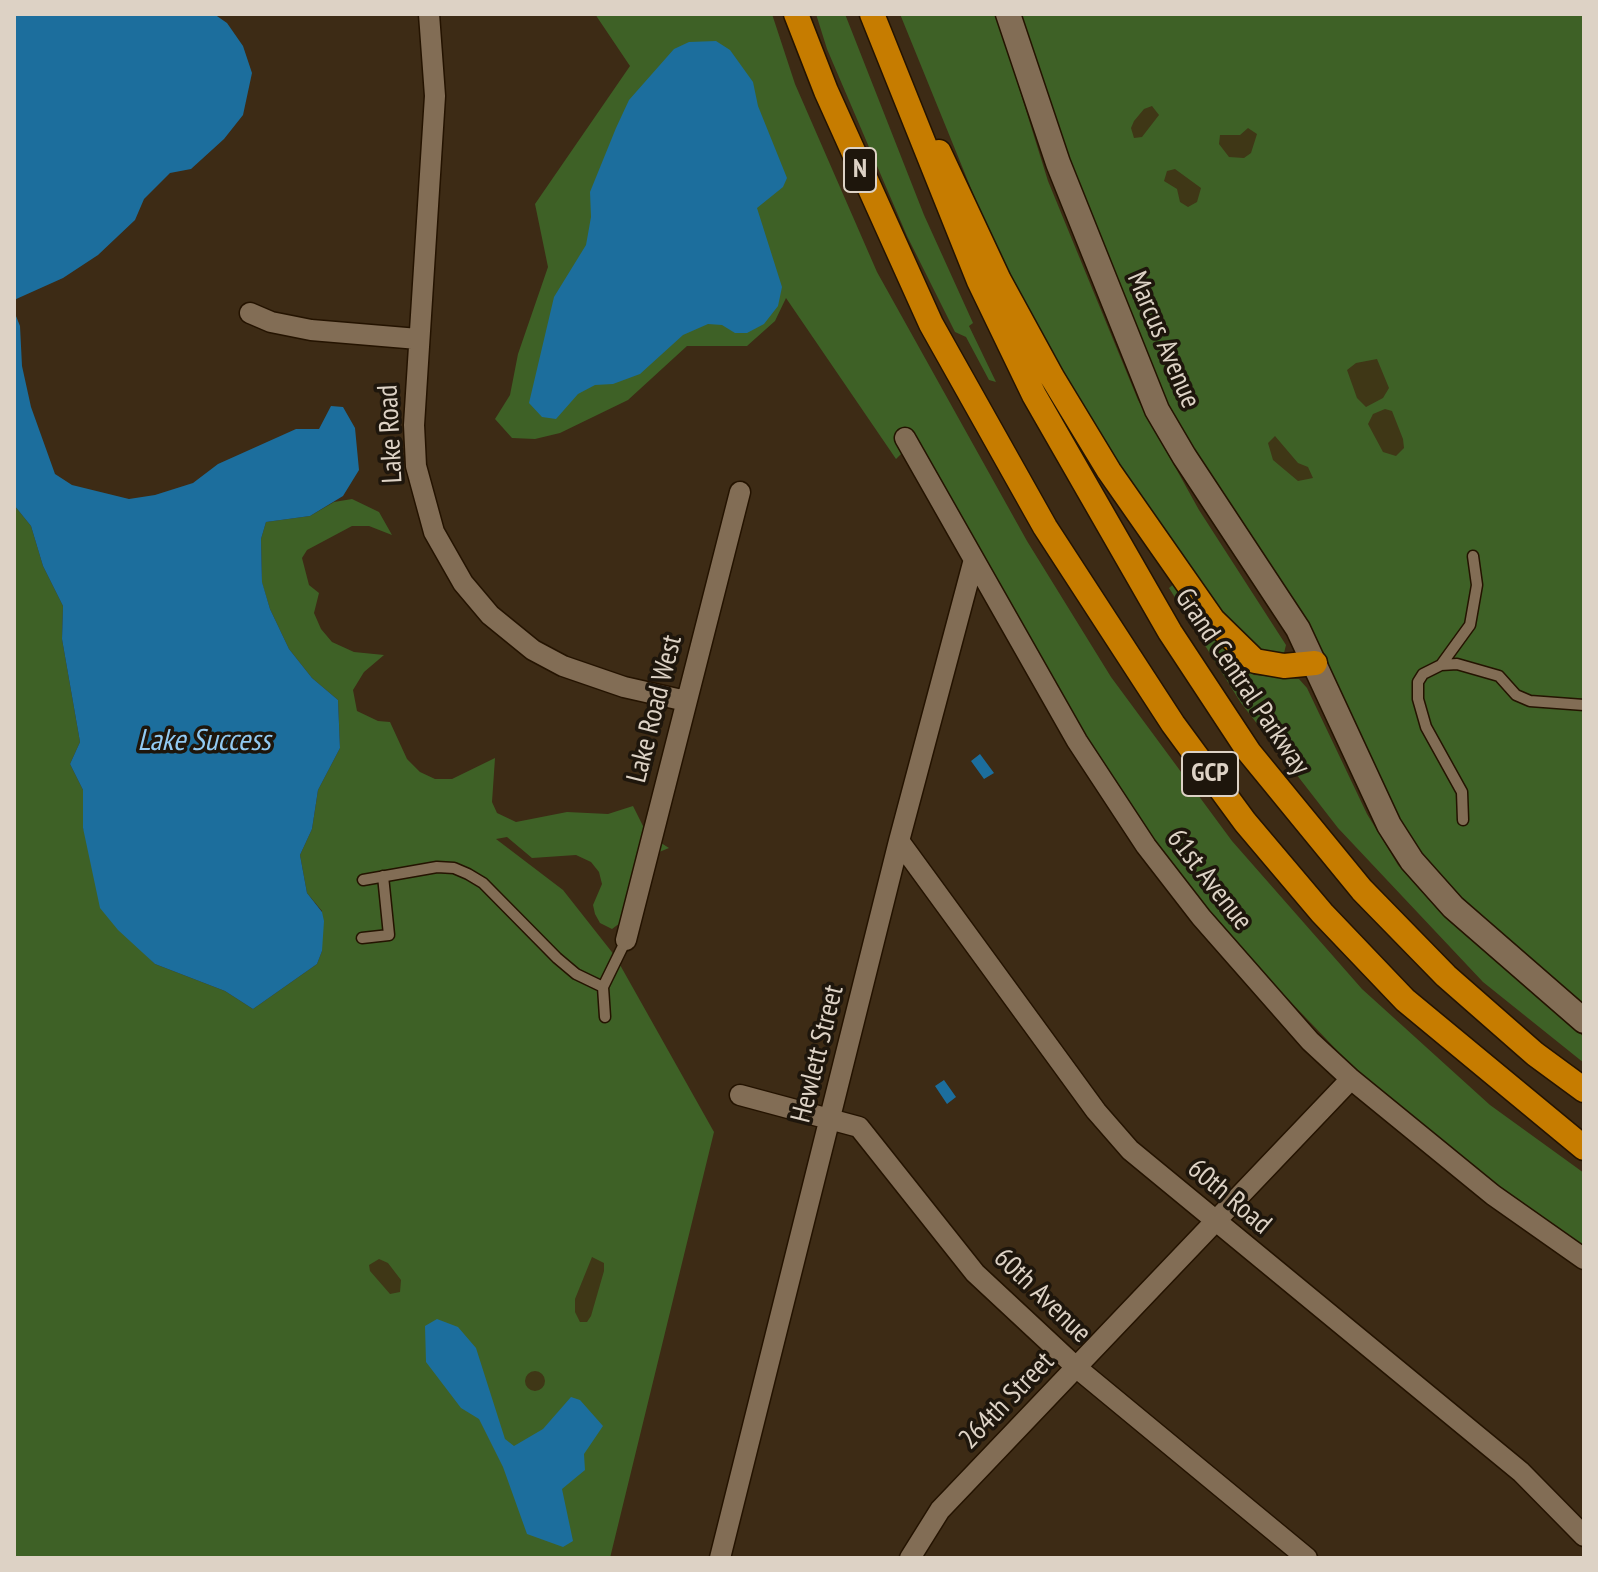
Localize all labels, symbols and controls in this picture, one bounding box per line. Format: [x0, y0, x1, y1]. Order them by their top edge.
road number: N [844, 148, 876, 192]
street label: Marcus Avenue [1119, 267, 1207, 413]
street label: Lake Road [372, 384, 410, 484]
street label: Grand Central Parkway [1167, 582, 1317, 782]
street label: Lake Road West [620, 632, 690, 786]
water label: Lake Success [138, 723, 270, 759]
road number: GCP [1182, 752, 1238, 796]
street label: 61st Avenue [1159, 823, 1259, 937]
street label: Hewlett Street [785, 982, 851, 1126]
street label: 60th Road [1180, 1152, 1278, 1242]
street label: 60th Avenue [986, 1242, 1098, 1350]
street label: 264th Street [953, 1346, 1061, 1456]

